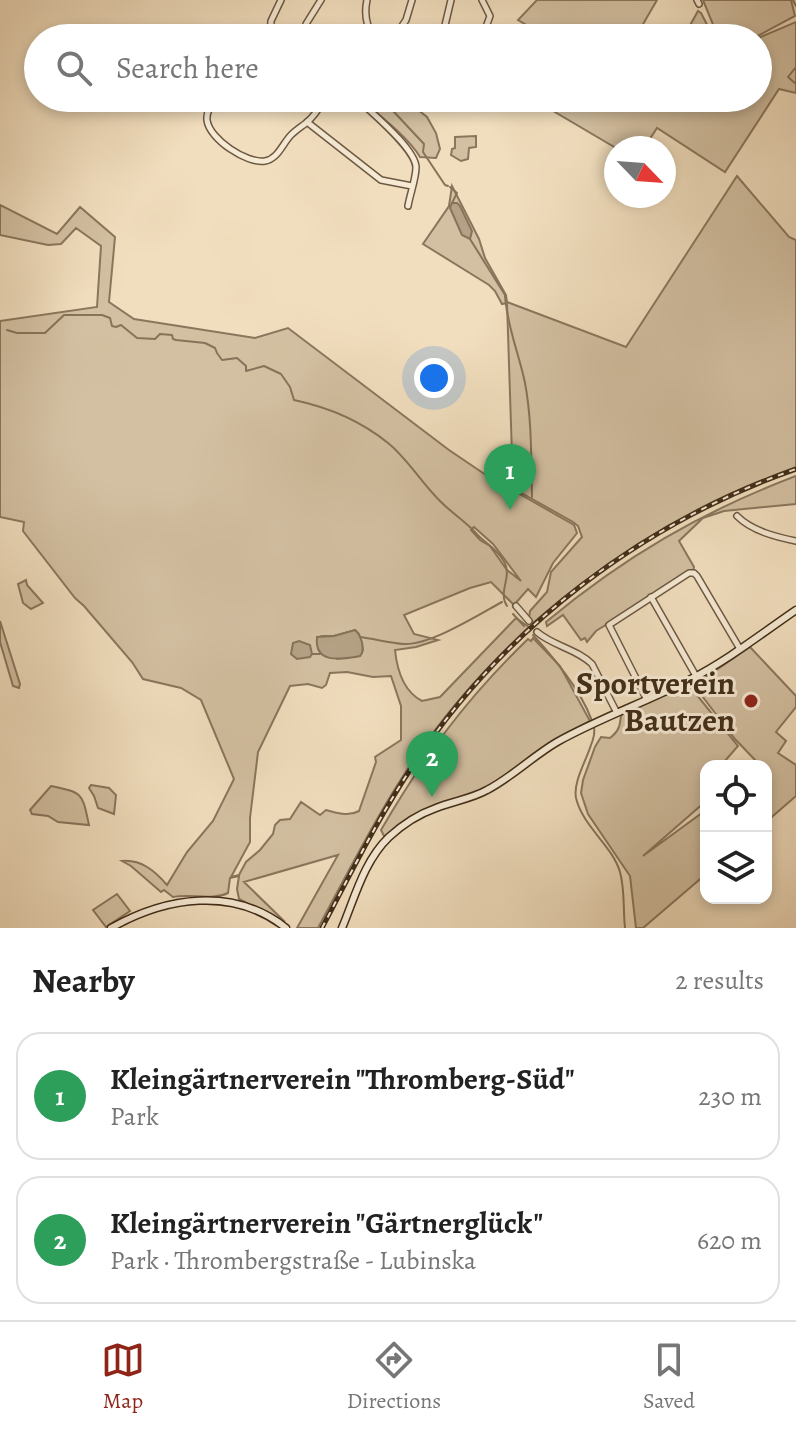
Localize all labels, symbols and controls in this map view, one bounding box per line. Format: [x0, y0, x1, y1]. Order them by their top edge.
search box [24, 24, 772, 112]
icon: search [52, 46, 96, 90]
text: Search here [116, 48, 259, 88]
north arrow [604, 136, 676, 208]
your location [414, 358, 454, 398]
pin: 1 [484, 444, 536, 510]
place label: Sportverein Bautzen [576, 661, 735, 742]
marker: Sportverein Bautzen [742, 692, 760, 710]
pin: 2 [406, 731, 458, 797]
map controls [700, 760, 772, 904]
button: locate [700, 760, 772, 832]
button: layers [700, 832, 772, 904]
text: Nearby [32, 957, 135, 1004]
text: 2 results [675, 963, 764, 998]
text: Kleingärtnerverein "Thromberg-Süd" [110, 1059, 575, 1099]
text: 1 [55, 1079, 65, 1114]
text: 230 m [698, 1079, 762, 1114]
text: Park [110, 1099, 159, 1134]
text: Kleingärtnerverein "Gärtnerglück" [110, 1203, 543, 1243]
text: 2 [54, 1223, 66, 1258]
text: 620 m [697, 1223, 762, 1258]
text: Park · Thrombergstraße - Lubinska [110, 1243, 476, 1278]
tab: Map [101, 1338, 145, 1416]
tab: Directions [347, 1338, 441, 1416]
tab: Saved [643, 1338, 695, 1416]

